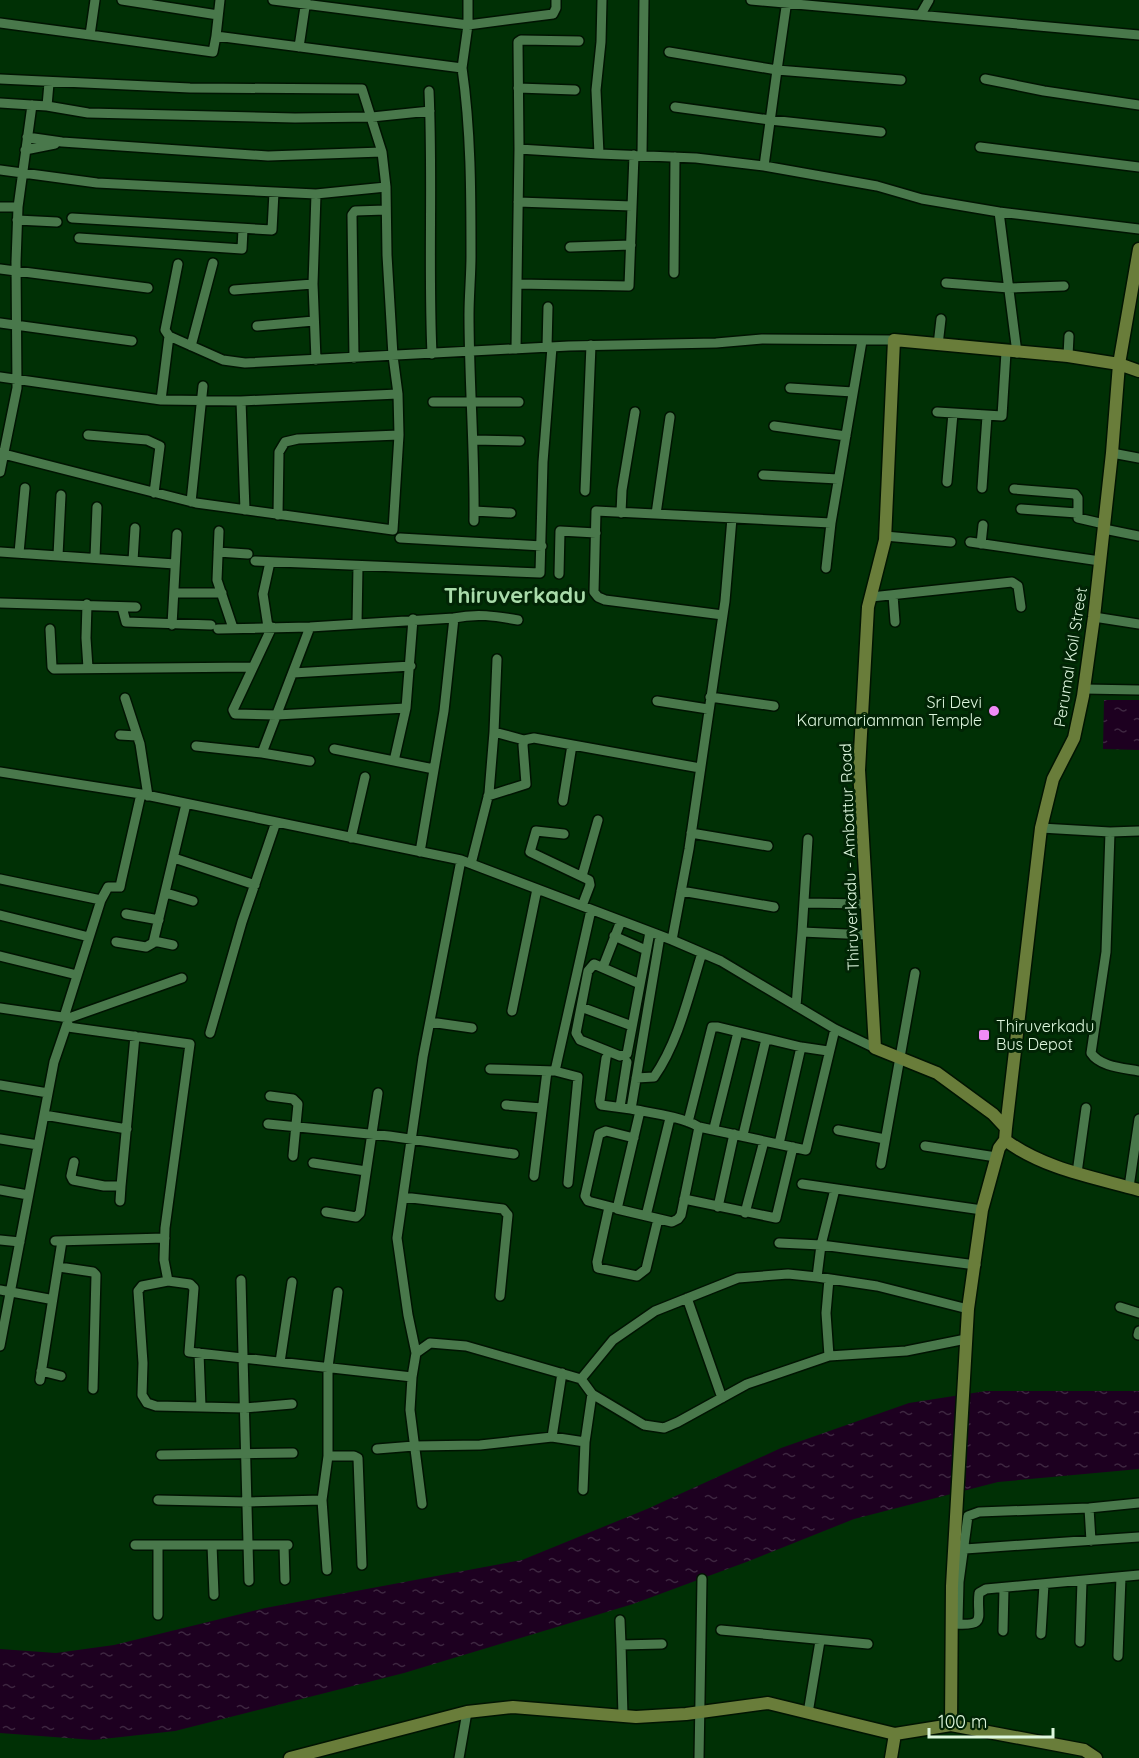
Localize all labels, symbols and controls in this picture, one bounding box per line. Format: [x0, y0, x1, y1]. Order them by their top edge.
district label: Thiruverkadu [444, 581, 586, 609]
street label: Perumal Koil Street [1049, 586, 1091, 728]
place label: Sri Devi Karumariamman Temple [797, 692, 982, 730]
marker: Sri Devi Karumariamman Temple [987, 704, 1001, 718]
street label: Thiruverkadu - Ambattur Road [835, 743, 863, 971]
place label: Thiruverkadu Bus Depot [996, 1016, 1094, 1054]
marker: Thiruverkadu Bus Depot [977, 1028, 991, 1042]
scale bar [929, 1701, 1054, 1739]
text: 100 m [938, 1710, 987, 1733]

